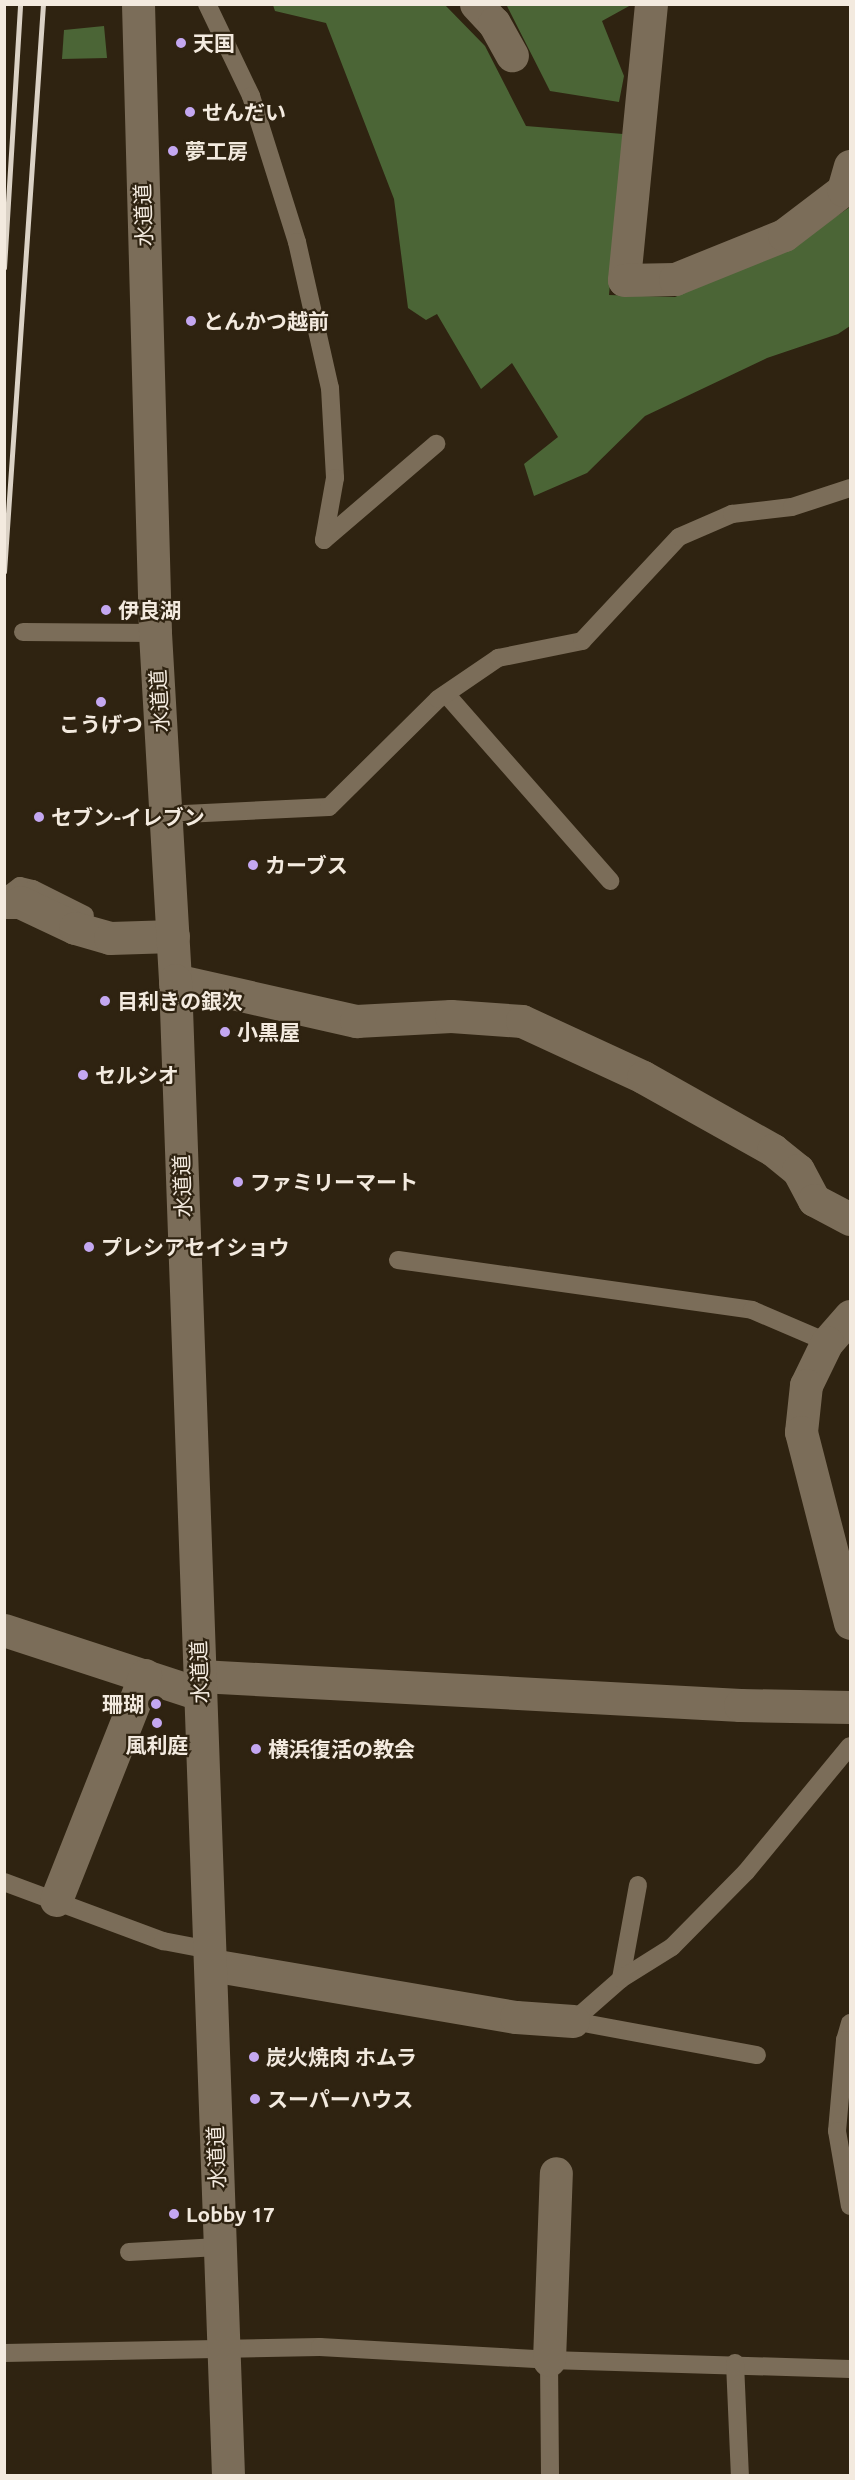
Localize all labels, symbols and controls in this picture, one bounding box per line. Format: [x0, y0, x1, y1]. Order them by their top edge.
place label: 天国 [193, 30, 235, 56]
marker: 天国 [174, 36, 188, 50]
place label: せんだい [202, 99, 286, 125]
marker: せんだい [183, 105, 197, 119]
place label: 夢工房 [185, 138, 248, 164]
marker: 夢工房 [166, 144, 180, 158]
street label: 水道道 [129, 183, 157, 247]
place label: とんかつ越前 [203, 308, 329, 334]
marker: とんかつ越前 [184, 314, 198, 328]
place label: 伊良湖 [118, 597, 181, 623]
marker: 伊良湖 [99, 603, 113, 617]
street label: 水道道 [145, 669, 173, 733]
marker: こうげつ [94, 695, 108, 709]
place label: こうげつ [59, 711, 143, 737]
place label: セブン-イレブン [51, 804, 205, 830]
marker: セブン-イレブン [32, 810, 46, 824]
place label: カーブス [265, 852, 349, 878]
marker: カーブス [246, 858, 260, 872]
place label: 目利きの銀次 [117, 988, 243, 1014]
marker: 目利きの銀次 [98, 994, 112, 1008]
place label: 小黒屋 [237, 1019, 300, 1045]
marker: 小黒屋 [218, 1025, 232, 1039]
place label: セルシオ [95, 1062, 179, 1088]
marker: セルシオ [76, 1068, 90, 1082]
street label: 水道道 [168, 1154, 196, 1218]
place label: ファミリーマート [250, 1169, 418, 1195]
marker: ファミリーマート [231, 1175, 245, 1189]
place label: プレシアセイショウ [101, 1234, 290, 1260]
marker: プレシアセイショウ [82, 1240, 96, 1254]
street label: 水道道 [185, 1640, 213, 1704]
place label: 珊瑚 [102, 1691, 144, 1717]
marker: 珊瑚 [149, 1697, 163, 1711]
marker: 風利庭 [150, 1716, 164, 1730]
place label: 風利庭 [126, 1732, 188, 1758]
place label: 横浜復活の教会 [268, 1736, 415, 1762]
marker: 横浜復活の教会 [249, 1742, 263, 1756]
place label: 炭火焼肉 ホムラ [266, 2044, 418, 2070]
marker: 炭火焼肉 ホムラ [247, 2050, 261, 2064]
place label: スーパーハウス [267, 2086, 414, 2112]
marker: スーパーハウス [248, 2092, 262, 2106]
street label: 水道道 [202, 2125, 230, 2189]
place label: Lobby 17 [186, 2201, 275, 2227]
marker: Lobby 17 [167, 2207, 181, 2221]

